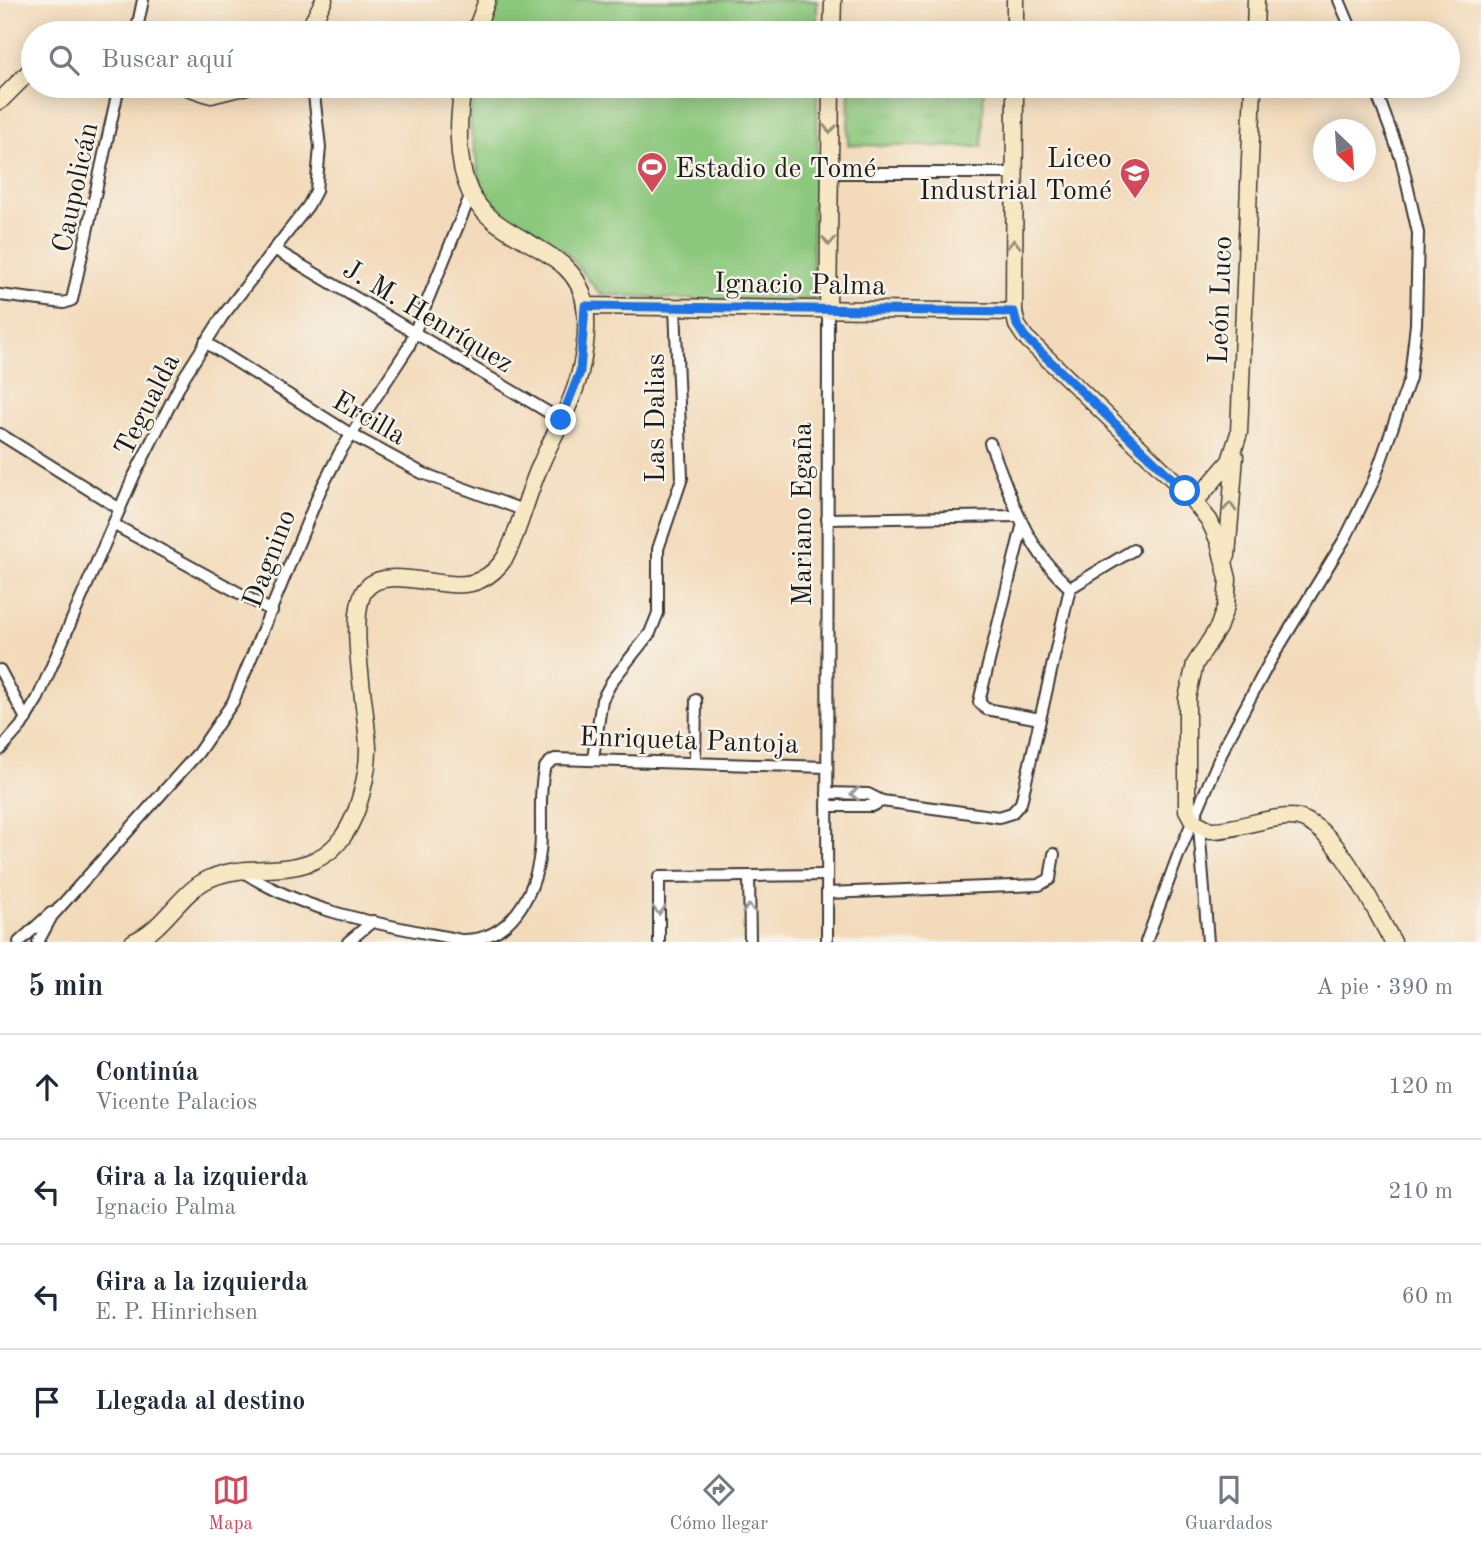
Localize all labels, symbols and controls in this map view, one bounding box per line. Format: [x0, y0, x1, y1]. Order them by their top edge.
search box [21, 21, 1460, 98]
icon: search [45, 41, 83, 79]
text: Buscar aquí [101, 47, 233, 73]
north arrow [1313, 119, 1376, 182]
street label: Caupolicán [49, 120, 104, 255]
one-way arrow [823, 124, 838, 135]
place label: Liceo Industrial Tomé [919, 146, 1112, 206]
sports icon: Estadio de Tomé [635, 150, 669, 194]
place label: Estadio de Tomé [675, 156, 876, 184]
school or university icon: Liceo Industrial Tomé [1118, 156, 1152, 200]
one-way arrow [821, 236, 837, 247]
street label: León Luco [1206, 236, 1238, 365]
one-way arrow [1006, 238, 1022, 248]
street label: J. M. Henríquez [337, 256, 517, 379]
street label: Ignacio Palma [714, 271, 886, 301]
street label: Tegualda [111, 349, 186, 461]
street label: Las Dalias [643, 353, 671, 483]
street label: Ercilla [327, 388, 410, 452]
route end [545, 404, 576, 435]
street label: Mariano Egaña [790, 422, 818, 606]
route start [1169, 475, 1200, 506]
one-way arrow [1222, 501, 1237, 512]
street label: Dagnino [239, 506, 302, 612]
street label: Enriqueta Pantoja [578, 724, 800, 760]
one-way arrow [850, 786, 860, 802]
one-way arrow [742, 903, 757, 914]
one-way arrow [651, 905, 667, 915]
text: 5 min [28, 972, 103, 1002]
text: A pie · 390 m [1316, 976, 1453, 999]
text: Continúa [95, 1060, 199, 1086]
icon: ahead [28, 1068, 66, 1106]
text: 120 m [1388, 1075, 1453, 1098]
text: Vicente Palacios [95, 1091, 257, 1114]
text: Gira a la izquierda [95, 1165, 308, 1191]
icon: left [28, 1173, 66, 1211]
text: 210 m [1388, 1180, 1453, 1203]
text: Ignacio Palma [95, 1196, 236, 1219]
text: Gira a la izquierda [95, 1270, 308, 1296]
icon: left [28, 1278, 66, 1316]
text: 60 m [1402, 1285, 1453, 1308]
text: E. P. Hinrichsen [95, 1301, 258, 1324]
icon: arrive [28, 1383, 66, 1421]
text: Llegada al destino [95, 1389, 305, 1415]
tab: Mapa [208, 1471, 253, 1536]
tab: Cómo llegar [670, 1471, 768, 1536]
tab: Guardados [1185, 1471, 1273, 1536]

